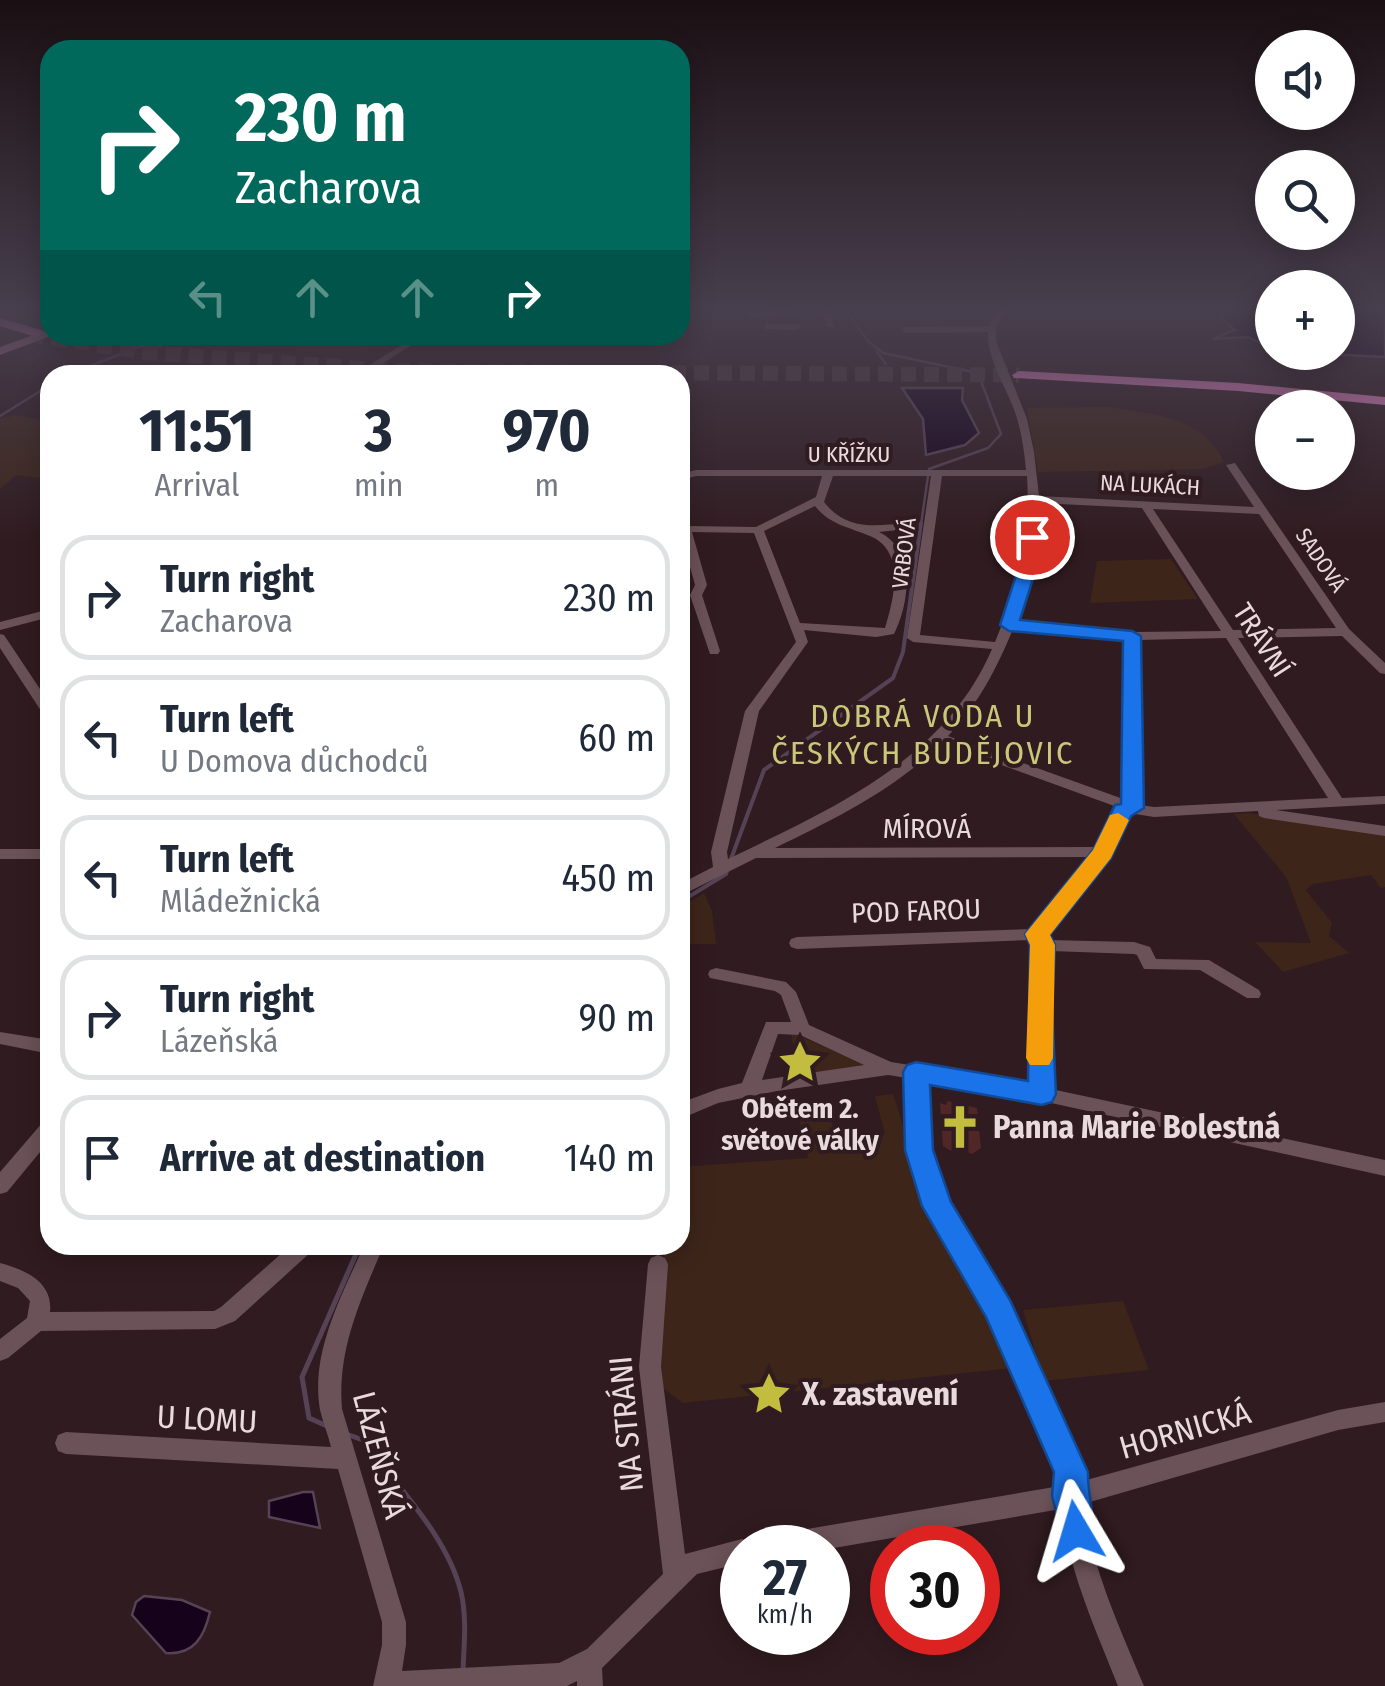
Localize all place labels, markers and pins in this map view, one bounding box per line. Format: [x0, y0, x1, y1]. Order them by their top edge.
pin [990, 495, 1075, 580]
place icon: Obětem 2. světové války [776, 1038, 824, 1086]
place label: Obětem 2. světové války [721, 1092, 879, 1157]
church icon: Panna Marie Bolestná [936, 1103, 984, 1151]
place label: Panna Marie Bolestná [993, 1108, 1281, 1146]
place icon: X. zastavení [745, 1370, 793, 1418]
place label: X. zastavení [801, 1375, 959, 1413]

